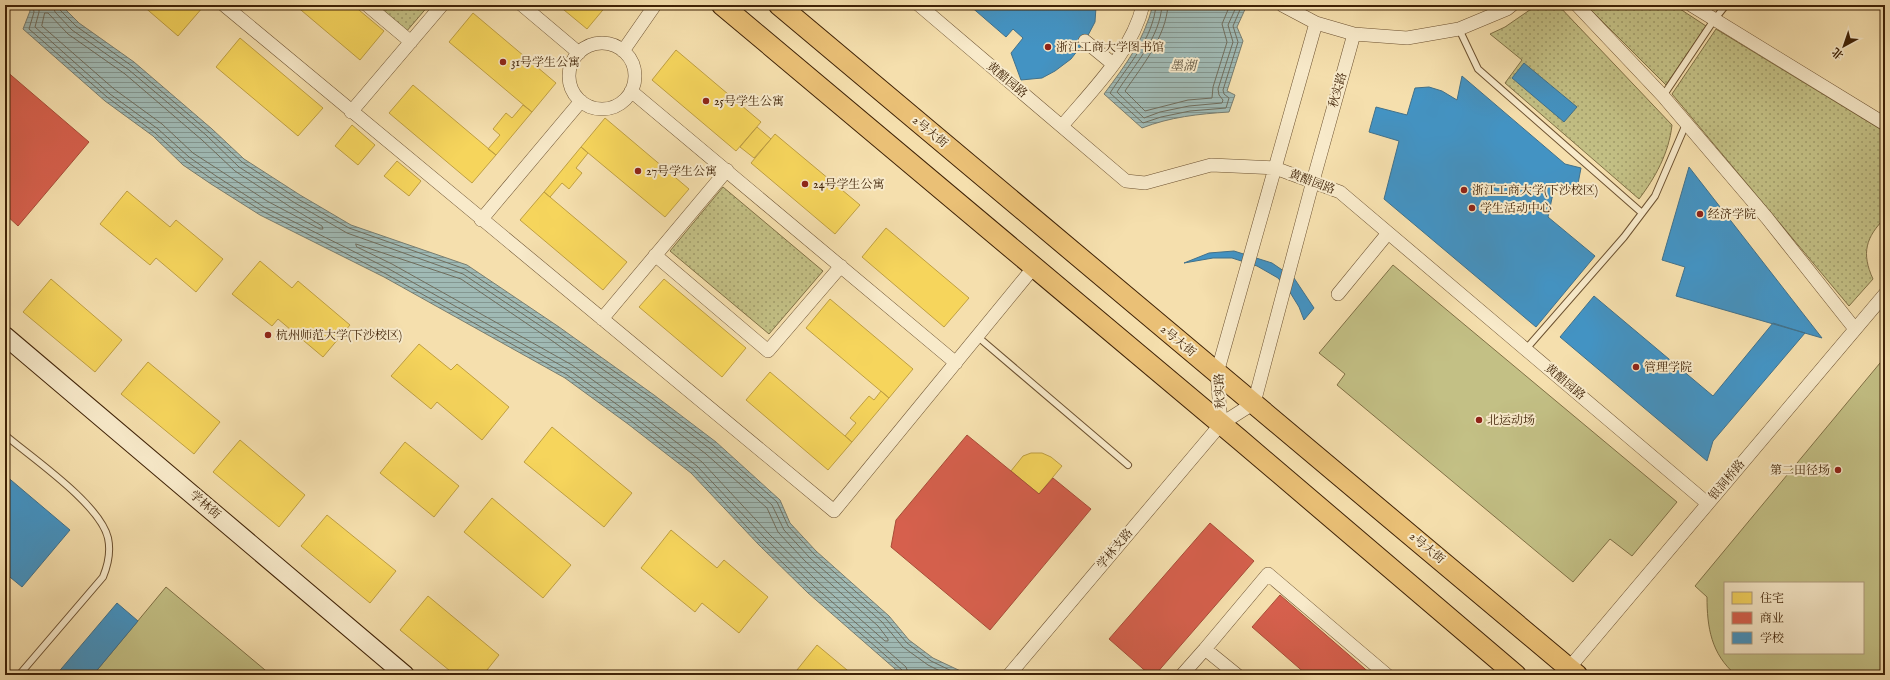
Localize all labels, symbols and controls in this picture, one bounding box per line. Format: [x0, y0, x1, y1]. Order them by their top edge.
north arrow [1824, 26, 1864, 66]
place label: 浙江工商大学图书馆 [1056, 40, 1164, 55]
marker: 浙江工商大学图书馆 [1043, 42, 1053, 52]
text: 北 [1830, 44, 1847, 62]
place label: 31号学生公寓 [511, 55, 580, 70]
marker: 31号学生公寓 [498, 57, 508, 67]
water label: 墨湖 [1170, 58, 1198, 75]
street label: 黄醋园路 [984, 59, 1030, 101]
street label: 秋实路 [1326, 71, 1350, 109]
place label: 25号学生公寓 [714, 94, 784, 109]
marker: 25号学生公寓 [701, 96, 711, 106]
street label: 2号大街 [909, 113, 952, 152]
place label: 27号学生公寓 [646, 164, 717, 179]
marker: 27号学生公寓 [633, 166, 643, 176]
street label: 黄醋园路 [1287, 166, 1337, 198]
place label: 24号学生公寓 [813, 177, 885, 192]
marker: 24号学生公寓 [800, 179, 810, 189]
place label: 浙江工商大学(下沙校区) [1472, 183, 1598, 198]
marker: 浙江工商大学(下沙校区) [1459, 185, 1469, 195]
place label: 学生活动中心 [1480, 201, 1552, 216]
marker: 学生活动中心 [1467, 203, 1477, 213]
place label: 经济学院 [1708, 207, 1756, 222]
marker: 经济学院 [1695, 209, 1705, 219]
street label: 2号大街 [1157, 322, 1200, 361]
place label: 杭州师范大学(下沙校区) [276, 328, 402, 343]
marker: 杭州师范大学(下沙校区) [263, 330, 273, 340]
place label: 管理学院 [1644, 360, 1692, 375]
street label: 黄醋园路 [1542, 361, 1588, 403]
marker: 管理学院 [1631, 362, 1641, 372]
street label: 秋实路 [1212, 373, 1228, 409]
place label: 北运动场 [1487, 413, 1535, 428]
marker: 北运动场 [1474, 415, 1484, 425]
street label: 银洞桥路 [1706, 457, 1748, 503]
place label: 第二田径场 [1770, 463, 1830, 478]
marker: 第二田径场 [1833, 465, 1843, 475]
street label: 学林街 [186, 488, 224, 523]
street label: 学林支路 [1094, 526, 1136, 572]
street label: 2号大街 [1406, 529, 1449, 568]
legend [1724, 582, 1864, 654]
text: 住宅 [1760, 591, 1784, 606]
text: 商业 [1760, 611, 1784, 626]
text: 学校 [1760, 631, 1784, 646]

